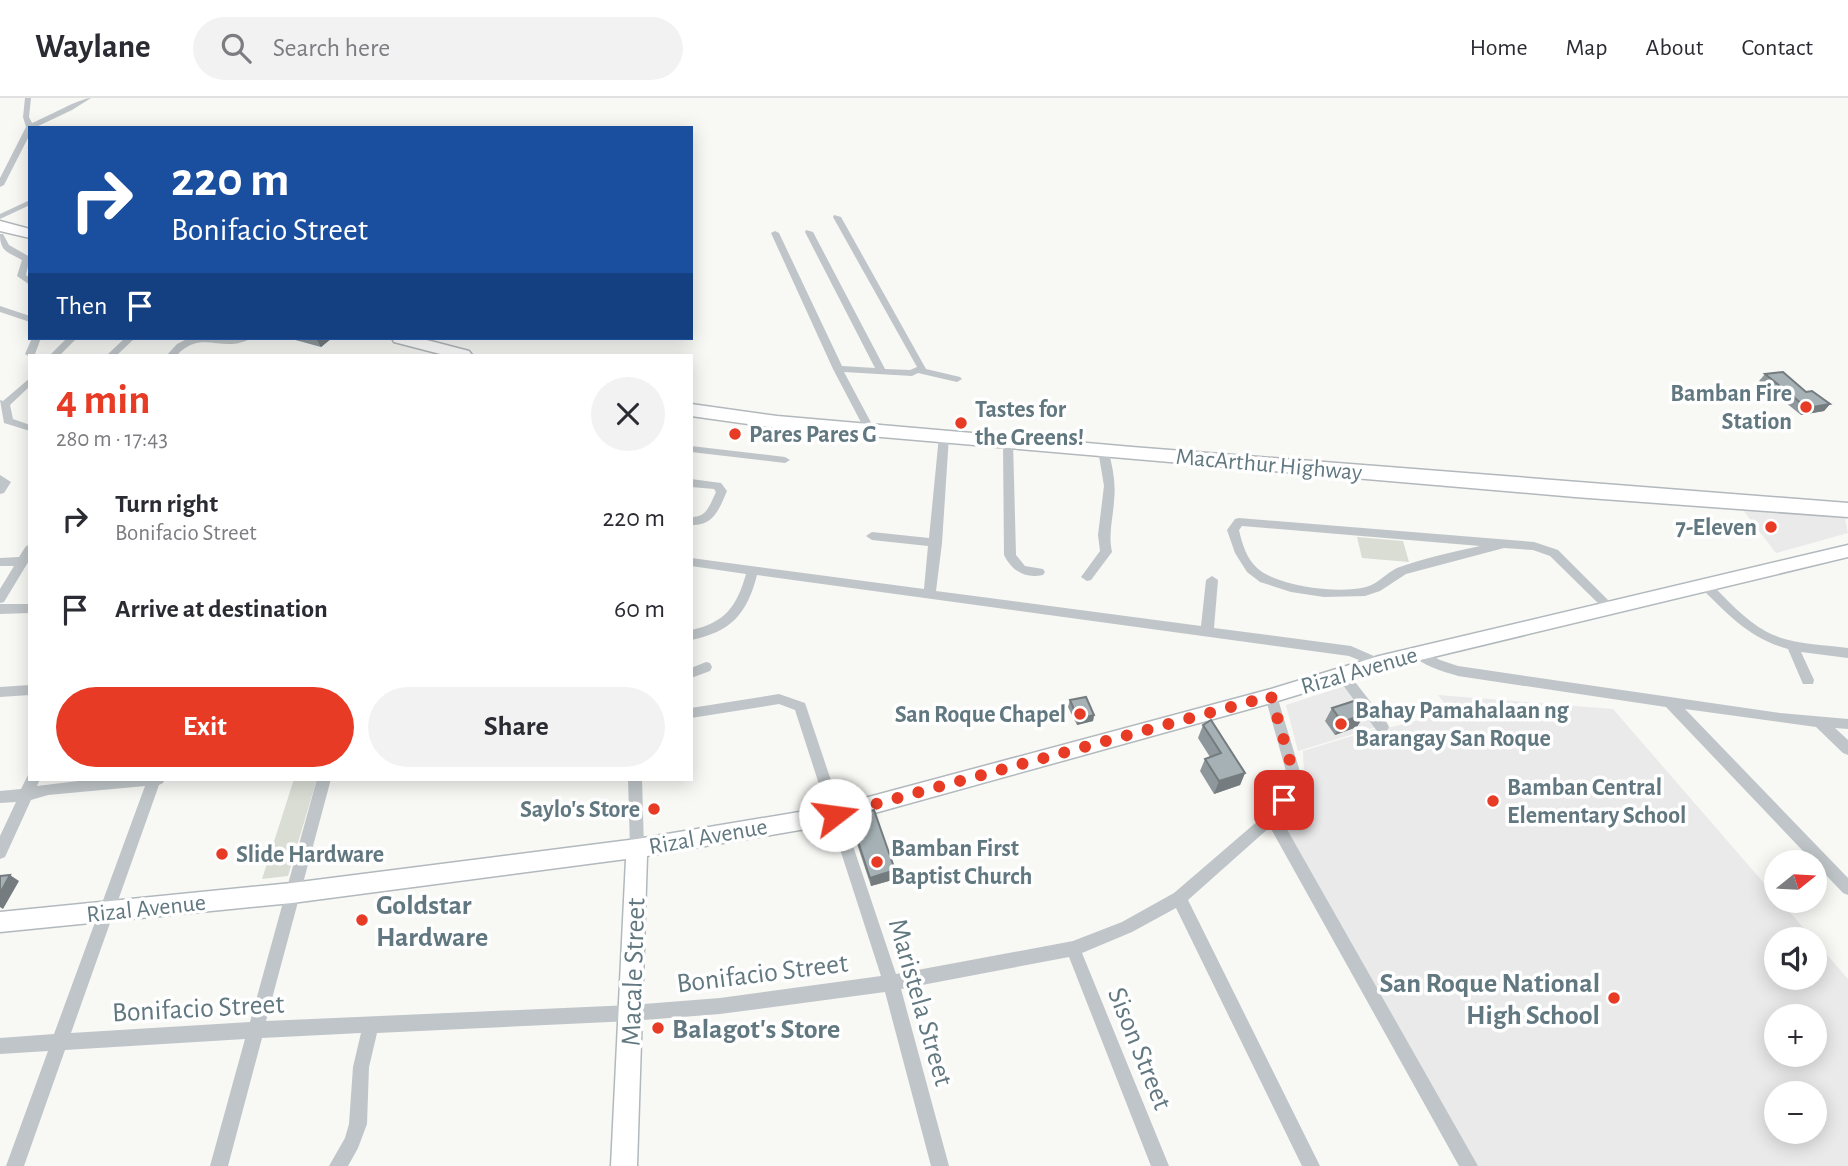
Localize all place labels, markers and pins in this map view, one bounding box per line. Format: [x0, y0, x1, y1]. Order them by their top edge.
place label: Bamban Fire Station [1670, 382, 1792, 434]
place label: Tastes for the Greens! [975, 398, 1084, 450]
marker: Bamban Fire Station [1798, 399, 1814, 415]
marker: Tastes for the Greens! [953, 415, 969, 431]
place label: Pares Pares G [749, 423, 877, 447]
marker: Pares Pares G [727, 426, 743, 442]
place label: 7-Eleven [1676, 516, 1757, 540]
marker: 7-Eleven [1763, 519, 1779, 535]
place label: Bahay Pamahalaan ng Barangay San Roque [1355, 699, 1570, 751]
place label: San Roque Chapel [895, 703, 1066, 727]
marker: San Roque Chapel [1072, 706, 1088, 722]
marker: Bahay Pamahalaan ng Barangay San Roque [1333, 716, 1349, 732]
pin [1254, 770, 1314, 830]
place label: Bamban Central Elementary School [1507, 776, 1686, 828]
marker: Bamban Central Elementary School [1485, 793, 1501, 809]
place label: Saylo's Store [520, 798, 640, 822]
marker: Saylo's Store [646, 801, 662, 817]
place label: Bamban First Baptist Church [891, 837, 1032, 889]
place label: Slide Hardware [236, 843, 384, 867]
marker: Slide Hardware [214, 846, 230, 862]
marker: Bamban First Baptist Church [869, 854, 885, 870]
place label: Goldstar Hardware [376, 892, 488, 952]
marker: Goldstar Hardware [354, 912, 370, 928]
place label: San Roque National High School [1380, 970, 1600, 1030]
marker: San Roque National High School [1606, 990, 1622, 1006]
place label: Balagot's Store [672, 1016, 840, 1044]
marker: Balagot's Store [650, 1020, 666, 1036]

